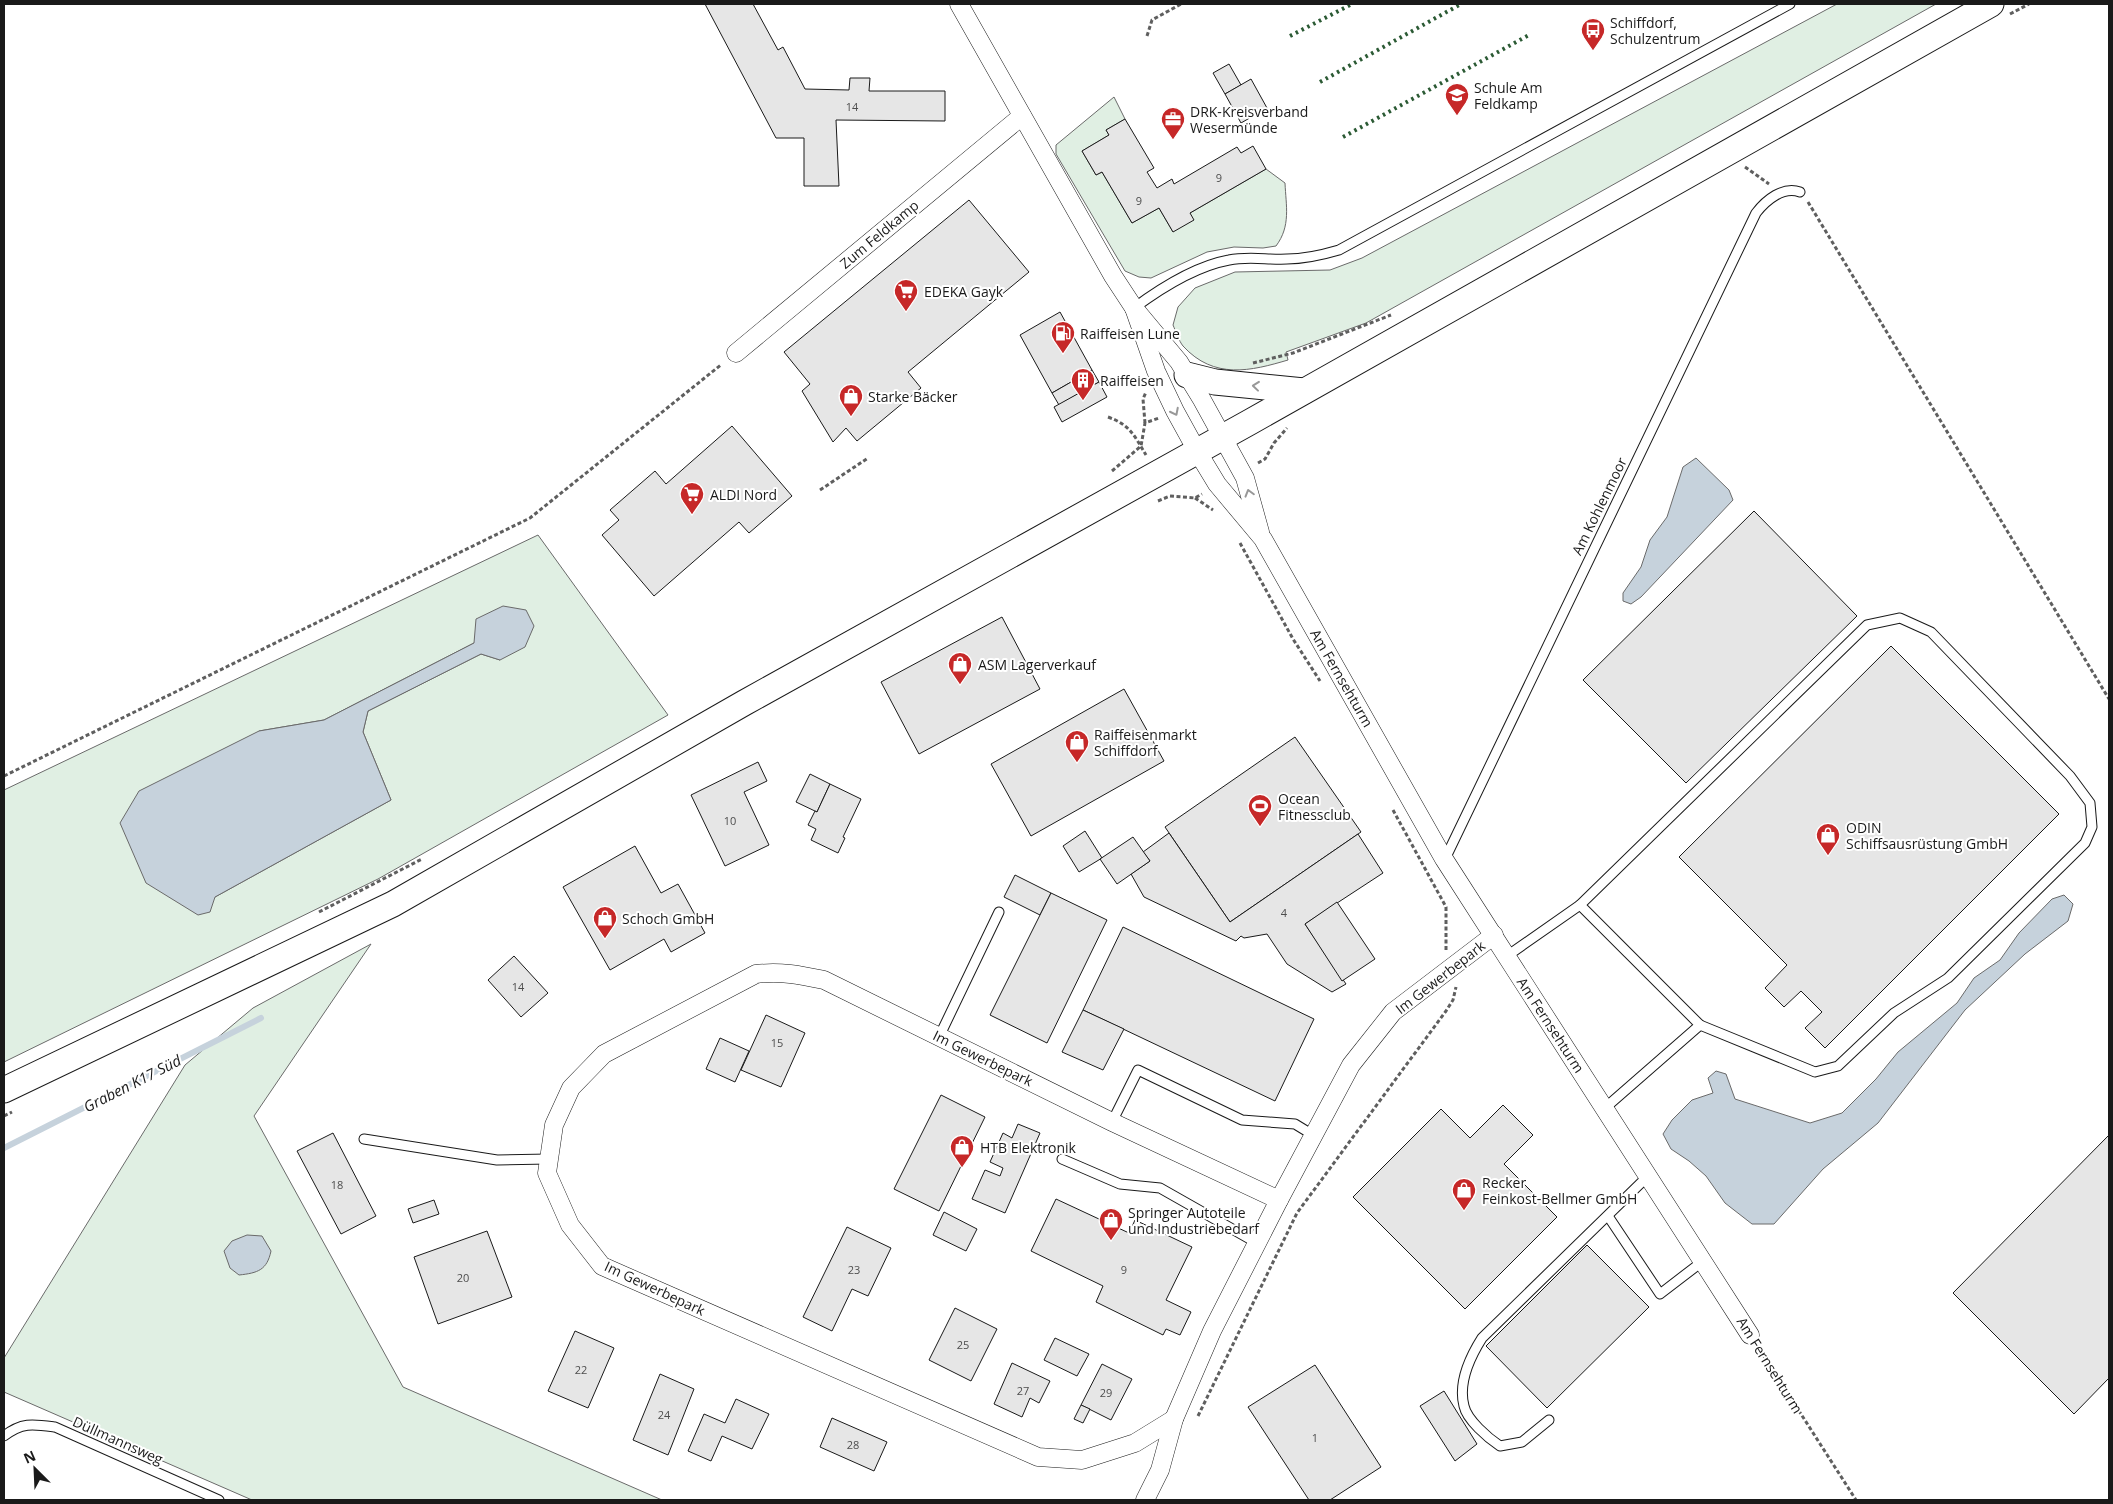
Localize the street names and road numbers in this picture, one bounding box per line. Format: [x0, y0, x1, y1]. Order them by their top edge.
street label: Zum Feldkamp [836, 196, 922, 272]
street label: Am Kohlenmoor [1567, 454, 1631, 558]
street label: Am Fernsehturm [1306, 626, 1378, 730]
street label: Im Gewerbepark [1391, 936, 1489, 1018]
street label: Am Fernsehturm [1513, 974, 1589, 1076]
street label: Im Gewerbepark [930, 1026, 1037, 1091]
street label: Im Gewerbepark [602, 1256, 709, 1320]
street label: Am Fernsehturm [1733, 1313, 1807, 1417]
street label: Düllmannsweg [70, 1412, 166, 1469]

